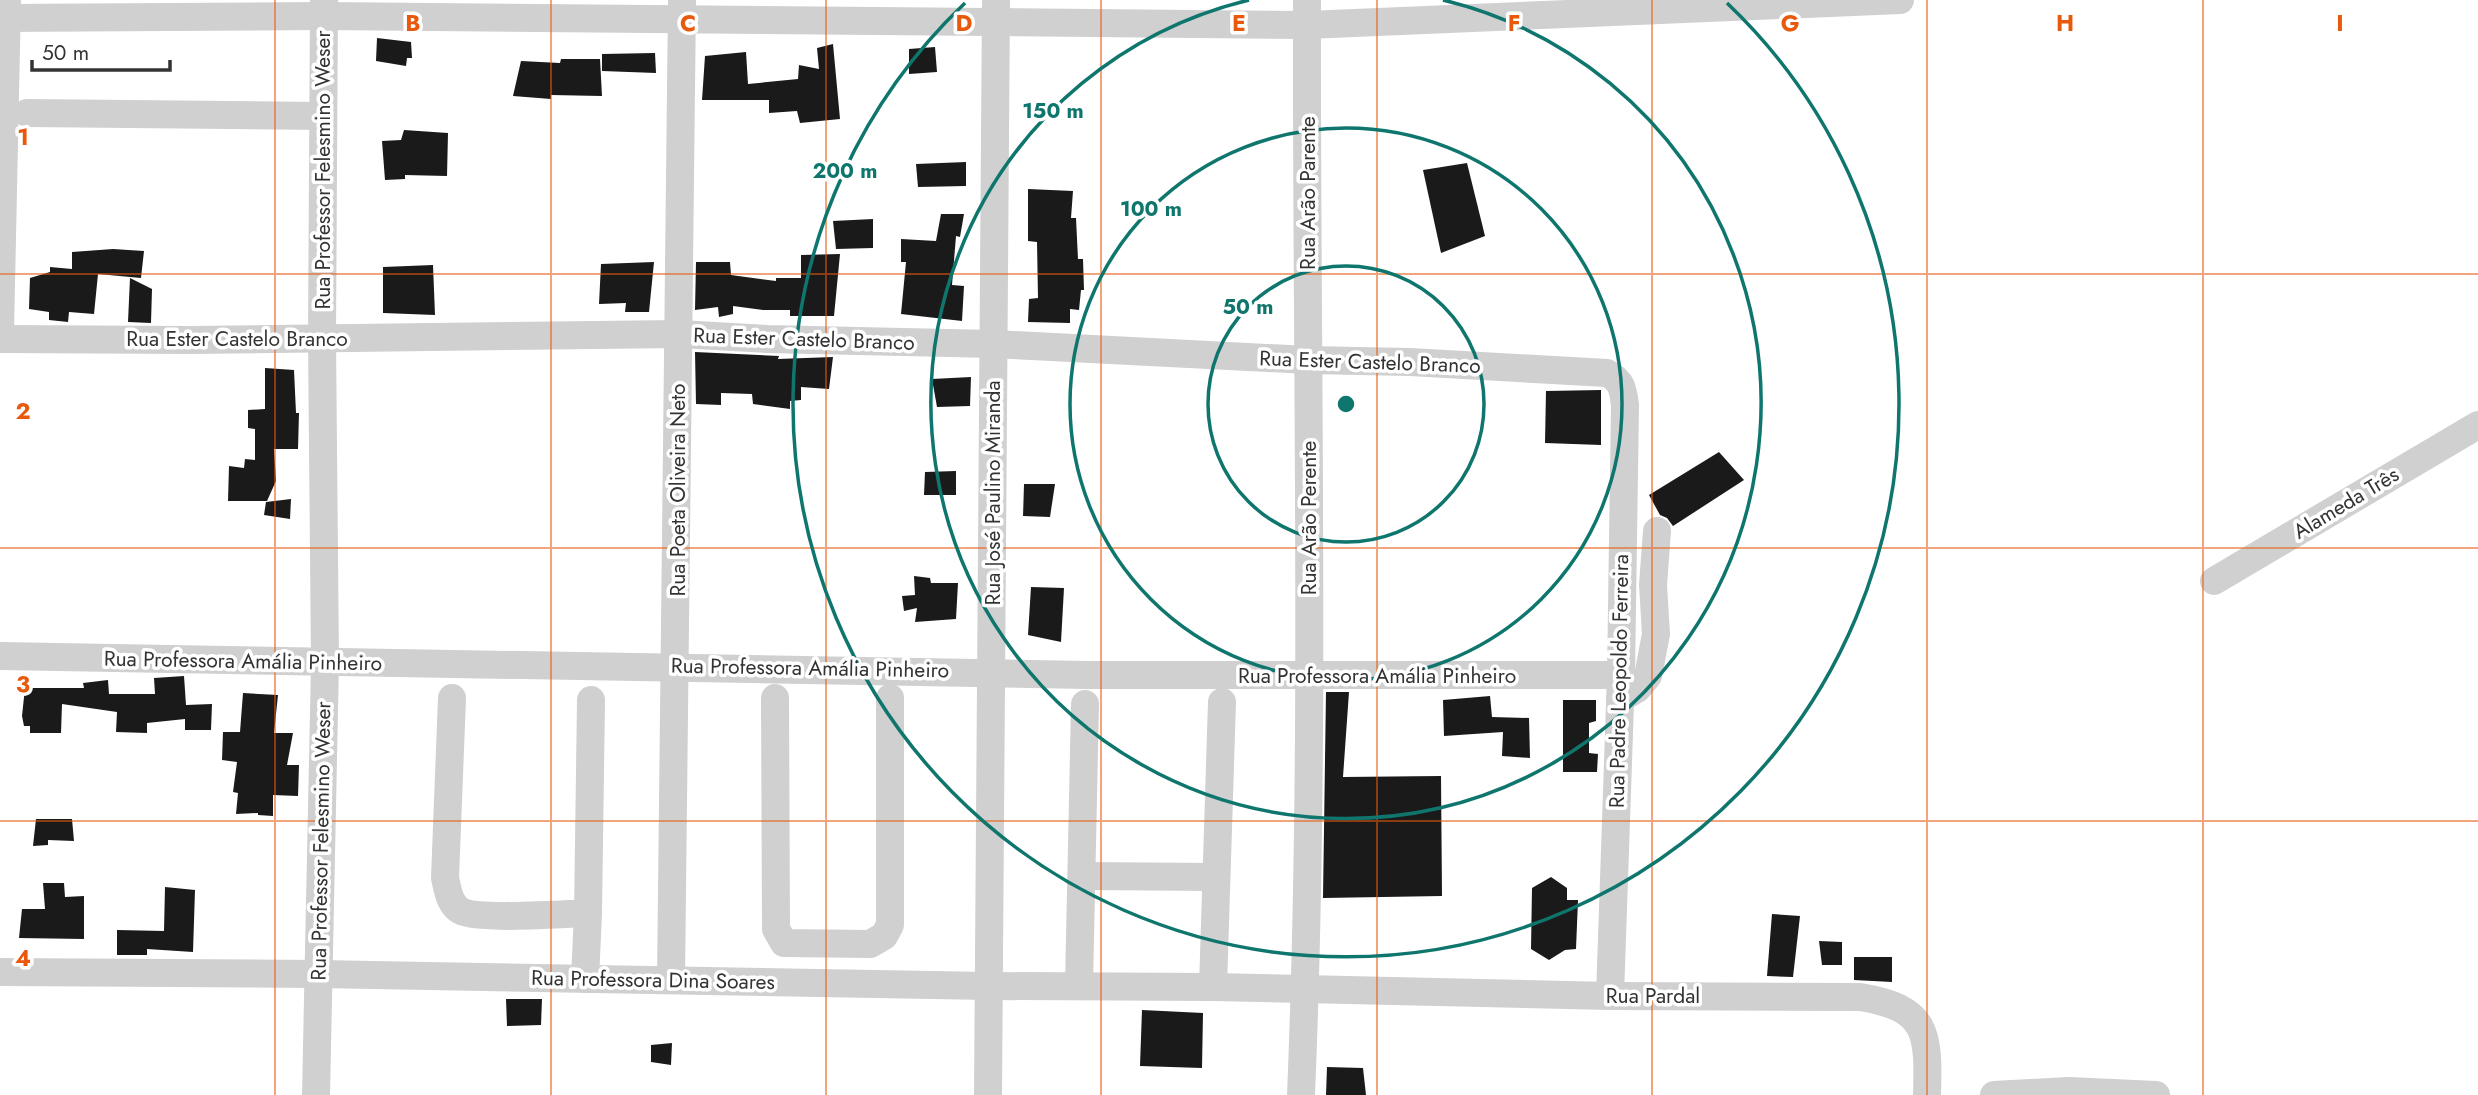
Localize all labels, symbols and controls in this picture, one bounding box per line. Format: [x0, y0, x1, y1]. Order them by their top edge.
text: B [405, 6, 421, 40]
text: C [680, 6, 696, 40]
text: D [956, 6, 973, 40]
text: E [1232, 6, 1246, 40]
text: F [1508, 6, 1520, 40]
text: G [1781, 6, 1799, 40]
text: H [2056, 6, 2074, 40]
text: I [2336, 6, 2344, 40]
scale bar [32, 28, 170, 72]
street label: Rua Professor Felesmino Weser [308, 30, 338, 310]
text: 50 m [42, 38, 89, 68]
text: 150 m [1022, 96, 1084, 126]
street label: Rua Arão Parente [1293, 116, 1323, 270]
text: 1 [17, 120, 29, 154]
text: 200 m [812, 156, 878, 186]
text: 100 m [1120, 194, 1182, 224]
text: 50 m [1223, 292, 1273, 322]
street label: Rua Ester Castelo Branco [693, 320, 915, 358]
street label: Rua Ester Castelo Branco [126, 324, 348, 354]
street label: Rua Ester Castelo Branco [1259, 343, 1481, 381]
street label: Rua José Paulino Miranda [978, 380, 1008, 606]
street label: Rua Poeta Oliveira Neto [663, 383, 693, 597]
centre of rings [1334, 392, 1358, 416]
text: 2 [15, 394, 31, 428]
street label: Rua Arão Perente [1294, 441, 1324, 595]
street label: Alameda Três [2287, 460, 2405, 546]
street label: Rua Padre Leopoldo Ferreira [1602, 554, 1636, 808]
street label: Rua Professora Amália Pinheiro [104, 644, 382, 678]
street label: Rua Professora Amália Pinheiro [671, 651, 949, 685]
street label: Rua Professora Amália Pinheiro [1238, 661, 1516, 691]
text: 3 [16, 667, 30, 701]
street label: Rua Professor Felesmino Weser [304, 700, 338, 981]
text: 4 [15, 941, 31, 975]
street label: Rua Professora Dina Soares [531, 963, 775, 997]
street label: Rua Pardal [1606, 981, 1700, 1011]

